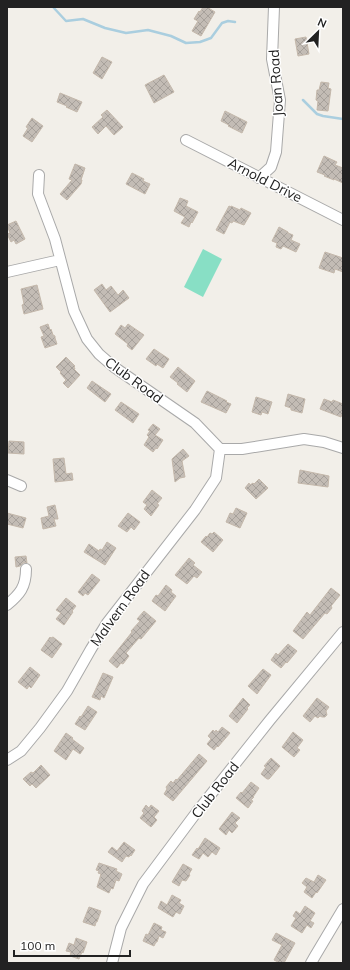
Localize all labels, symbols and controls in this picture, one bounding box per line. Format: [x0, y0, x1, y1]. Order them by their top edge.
north arrow [298, 12, 338, 52]
text: N [315, 15, 329, 31]
street label: Joan Road [265, 49, 287, 117]
street label: Arnold Drive [225, 154, 305, 206]
street label: Club Road [101, 353, 167, 407]
street label: Malvern Road [86, 566, 154, 650]
street label: Club Road [187, 758, 243, 822]
scale bar [14, 932, 130, 958]
text: 100 m [20, 938, 55, 953]

